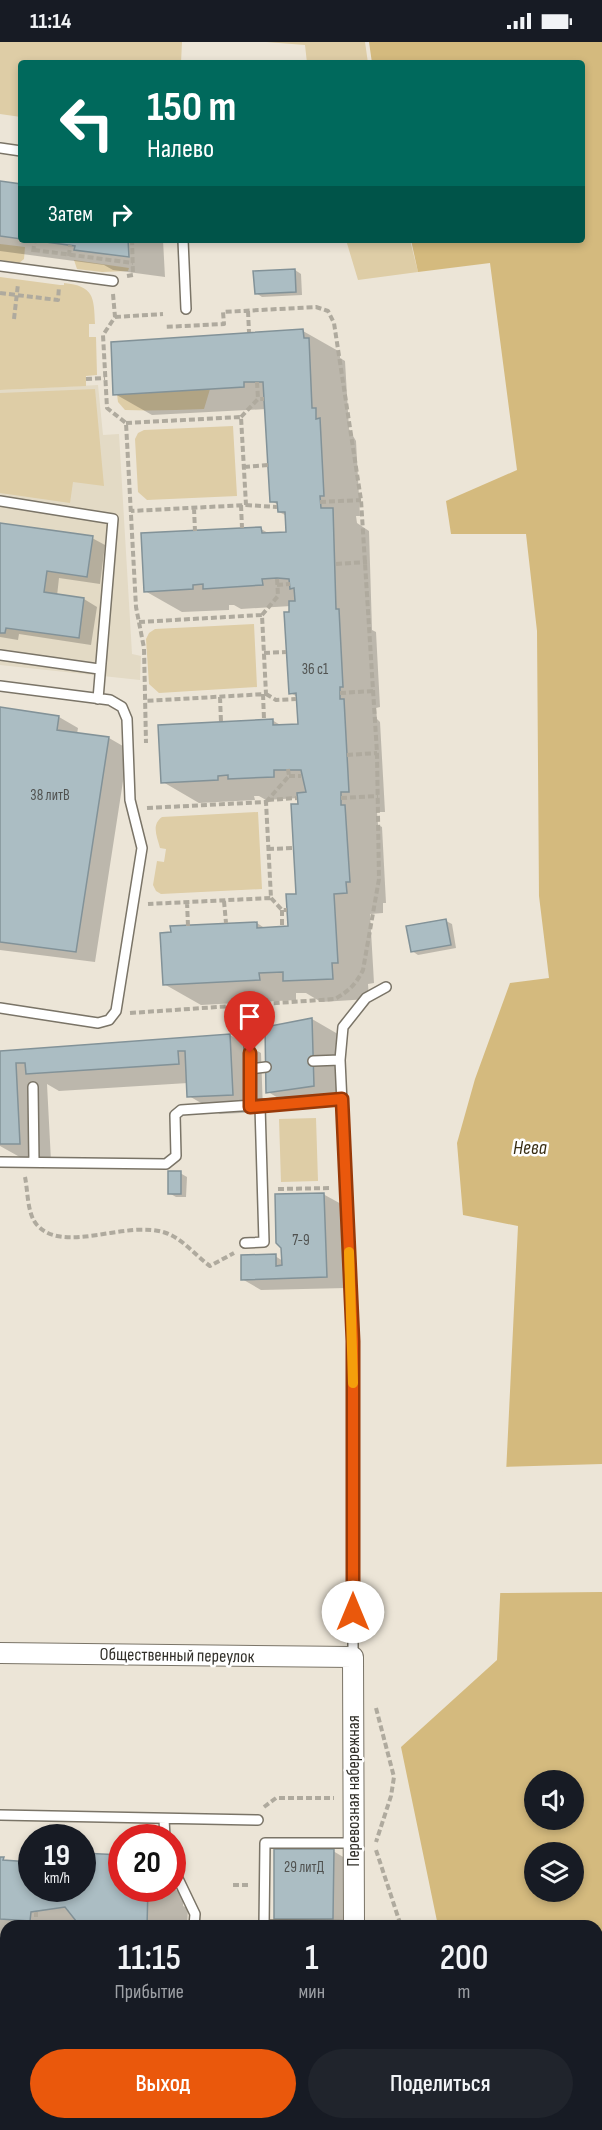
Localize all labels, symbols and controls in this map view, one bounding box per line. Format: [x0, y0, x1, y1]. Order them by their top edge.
text: 11:14 [30, 8, 71, 35]
text: 150 m [147, 82, 236, 133]
icon: left [48, 84, 126, 162]
text: Налево [147, 133, 214, 165]
icon: right [105, 198, 138, 231]
text: Затем [48, 201, 93, 228]
house number: 36 с1 [302, 660, 329, 679]
house number: 38 литВ [30, 786, 70, 805]
pin [224, 991, 275, 1053]
icon: arrive [233, 1000, 266, 1033]
water label: Нева [513, 1136, 547, 1160]
house number: 7-9 [292, 1231, 310, 1250]
position arrow [321, 1580, 385, 1644]
street label: Общественный переулок [99, 1644, 255, 1667]
street label: Перевозная набережная [343, 1715, 364, 1867]
map controls [524, 1770, 584, 1902]
button: sound [524, 1770, 584, 1830]
speed limit sign: 20 [108, 1824, 186, 1902]
text: 19 [44, 1838, 70, 1874]
button: layers [524, 1842, 584, 1902]
house number: 29 литД [284, 1858, 324, 1877]
text: km/h [44, 1869, 70, 1888]
text: 11:15 [118, 1937, 181, 1980]
text: 1 [305, 1937, 319, 1980]
text: 200 [440, 1937, 488, 1980]
text: Прибытие [115, 1980, 184, 2004]
text: мин [299, 1980, 325, 2004]
text: m [458, 1980, 470, 2004]
button: Выход [30, 2049, 296, 2118]
button: Поделиться [308, 2049, 573, 2118]

